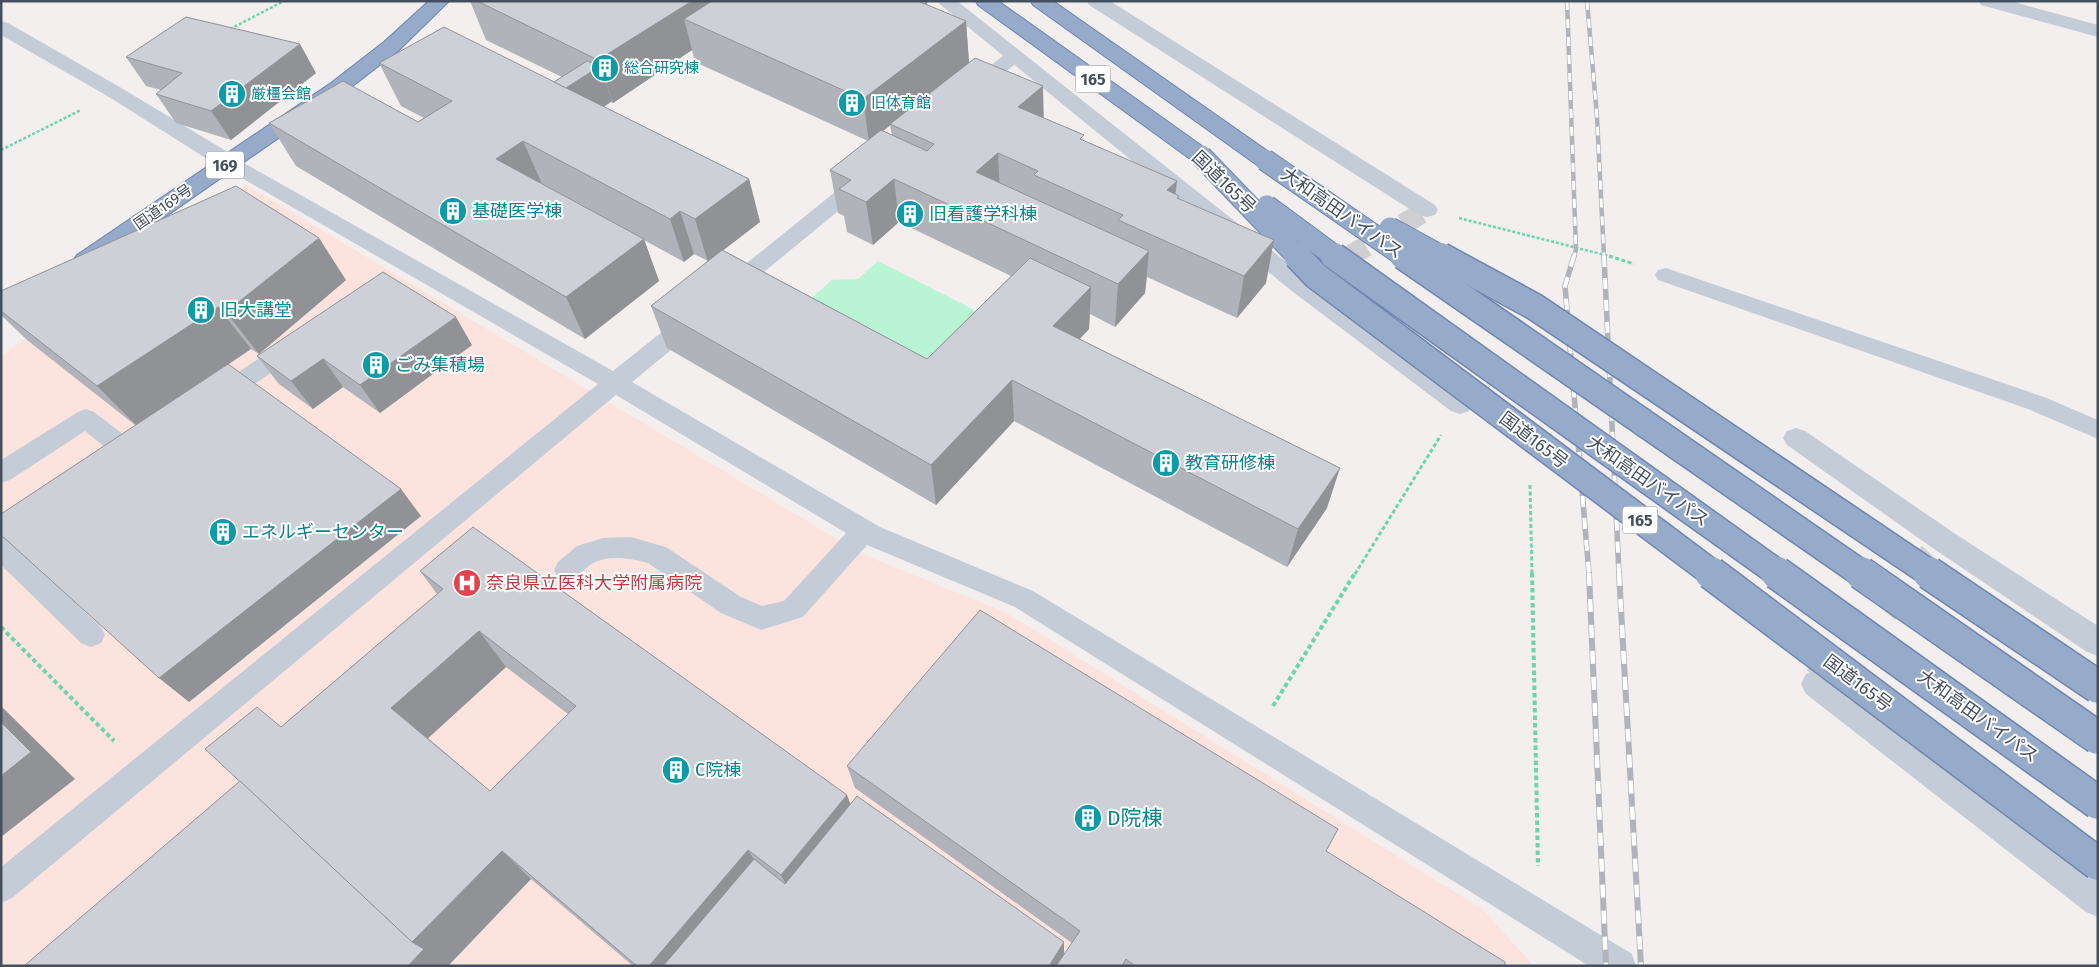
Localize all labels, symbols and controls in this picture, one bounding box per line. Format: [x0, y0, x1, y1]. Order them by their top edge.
building icon: 総合研究棟 [590, 53, 620, 83]
place label: 総合研究棟 [624, 59, 699, 77]
road number: 165 [1076, 66, 1110, 92]
building icon: 厳橿会館 [217, 79, 247, 109]
place label: 厳橿会館 [251, 85, 311, 103]
building icon: 旧体育館 [837, 88, 867, 118]
place label: 旧体育館 [871, 94, 931, 112]
street label: 国道165号 [1187, 146, 1261, 218]
road number: 169 [206, 152, 244, 178]
street label: 大和高田バイパス [1277, 163, 1407, 263]
street label: 国道169号 [130, 180, 196, 234]
building icon: 基礎医学棟 [438, 196, 468, 226]
building icon: 旧看護学科棟 [895, 199, 925, 229]
place label: 基礎医学棟 [472, 200, 562, 222]
place label: 旧看護学科棟 [929, 203, 1037, 225]
building icon: 旧大講堂 [186, 295, 216, 325]
place label: 旧大講堂 [220, 299, 292, 321]
building icon: ごみ集積場 [361, 350, 391, 380]
place label: ごみ集積場 [395, 354, 485, 376]
street label: 国道165号 [1495, 407, 1573, 473]
street label: 大和高田バイパス [1583, 431, 1713, 531]
building icon: 教育研修棟 [1151, 448, 1181, 478]
place label: 教育研修棟 [1185, 452, 1275, 474]
road number: 165 [1622, 506, 1658, 534]
building icon: エネルギーセンター [208, 517, 238, 547]
place label: エネルギーセンター [242, 521, 404, 543]
hospital icon: 奈良県立医科大学附属病院 [452, 568, 482, 598]
place label: 奈良県立医科大学附属病院 [486, 572, 702, 594]
street label: 国道165号 [1819, 650, 1897, 716]
street label: 大和高田バイパス [1913, 665, 2043, 767]
building icon: C院棟 [661, 755, 691, 785]
place label: C院棟 [695, 759, 741, 781]
building icon: D院棟 [1073, 803, 1103, 833]
place label: D院棟 [1107, 805, 1163, 831]

